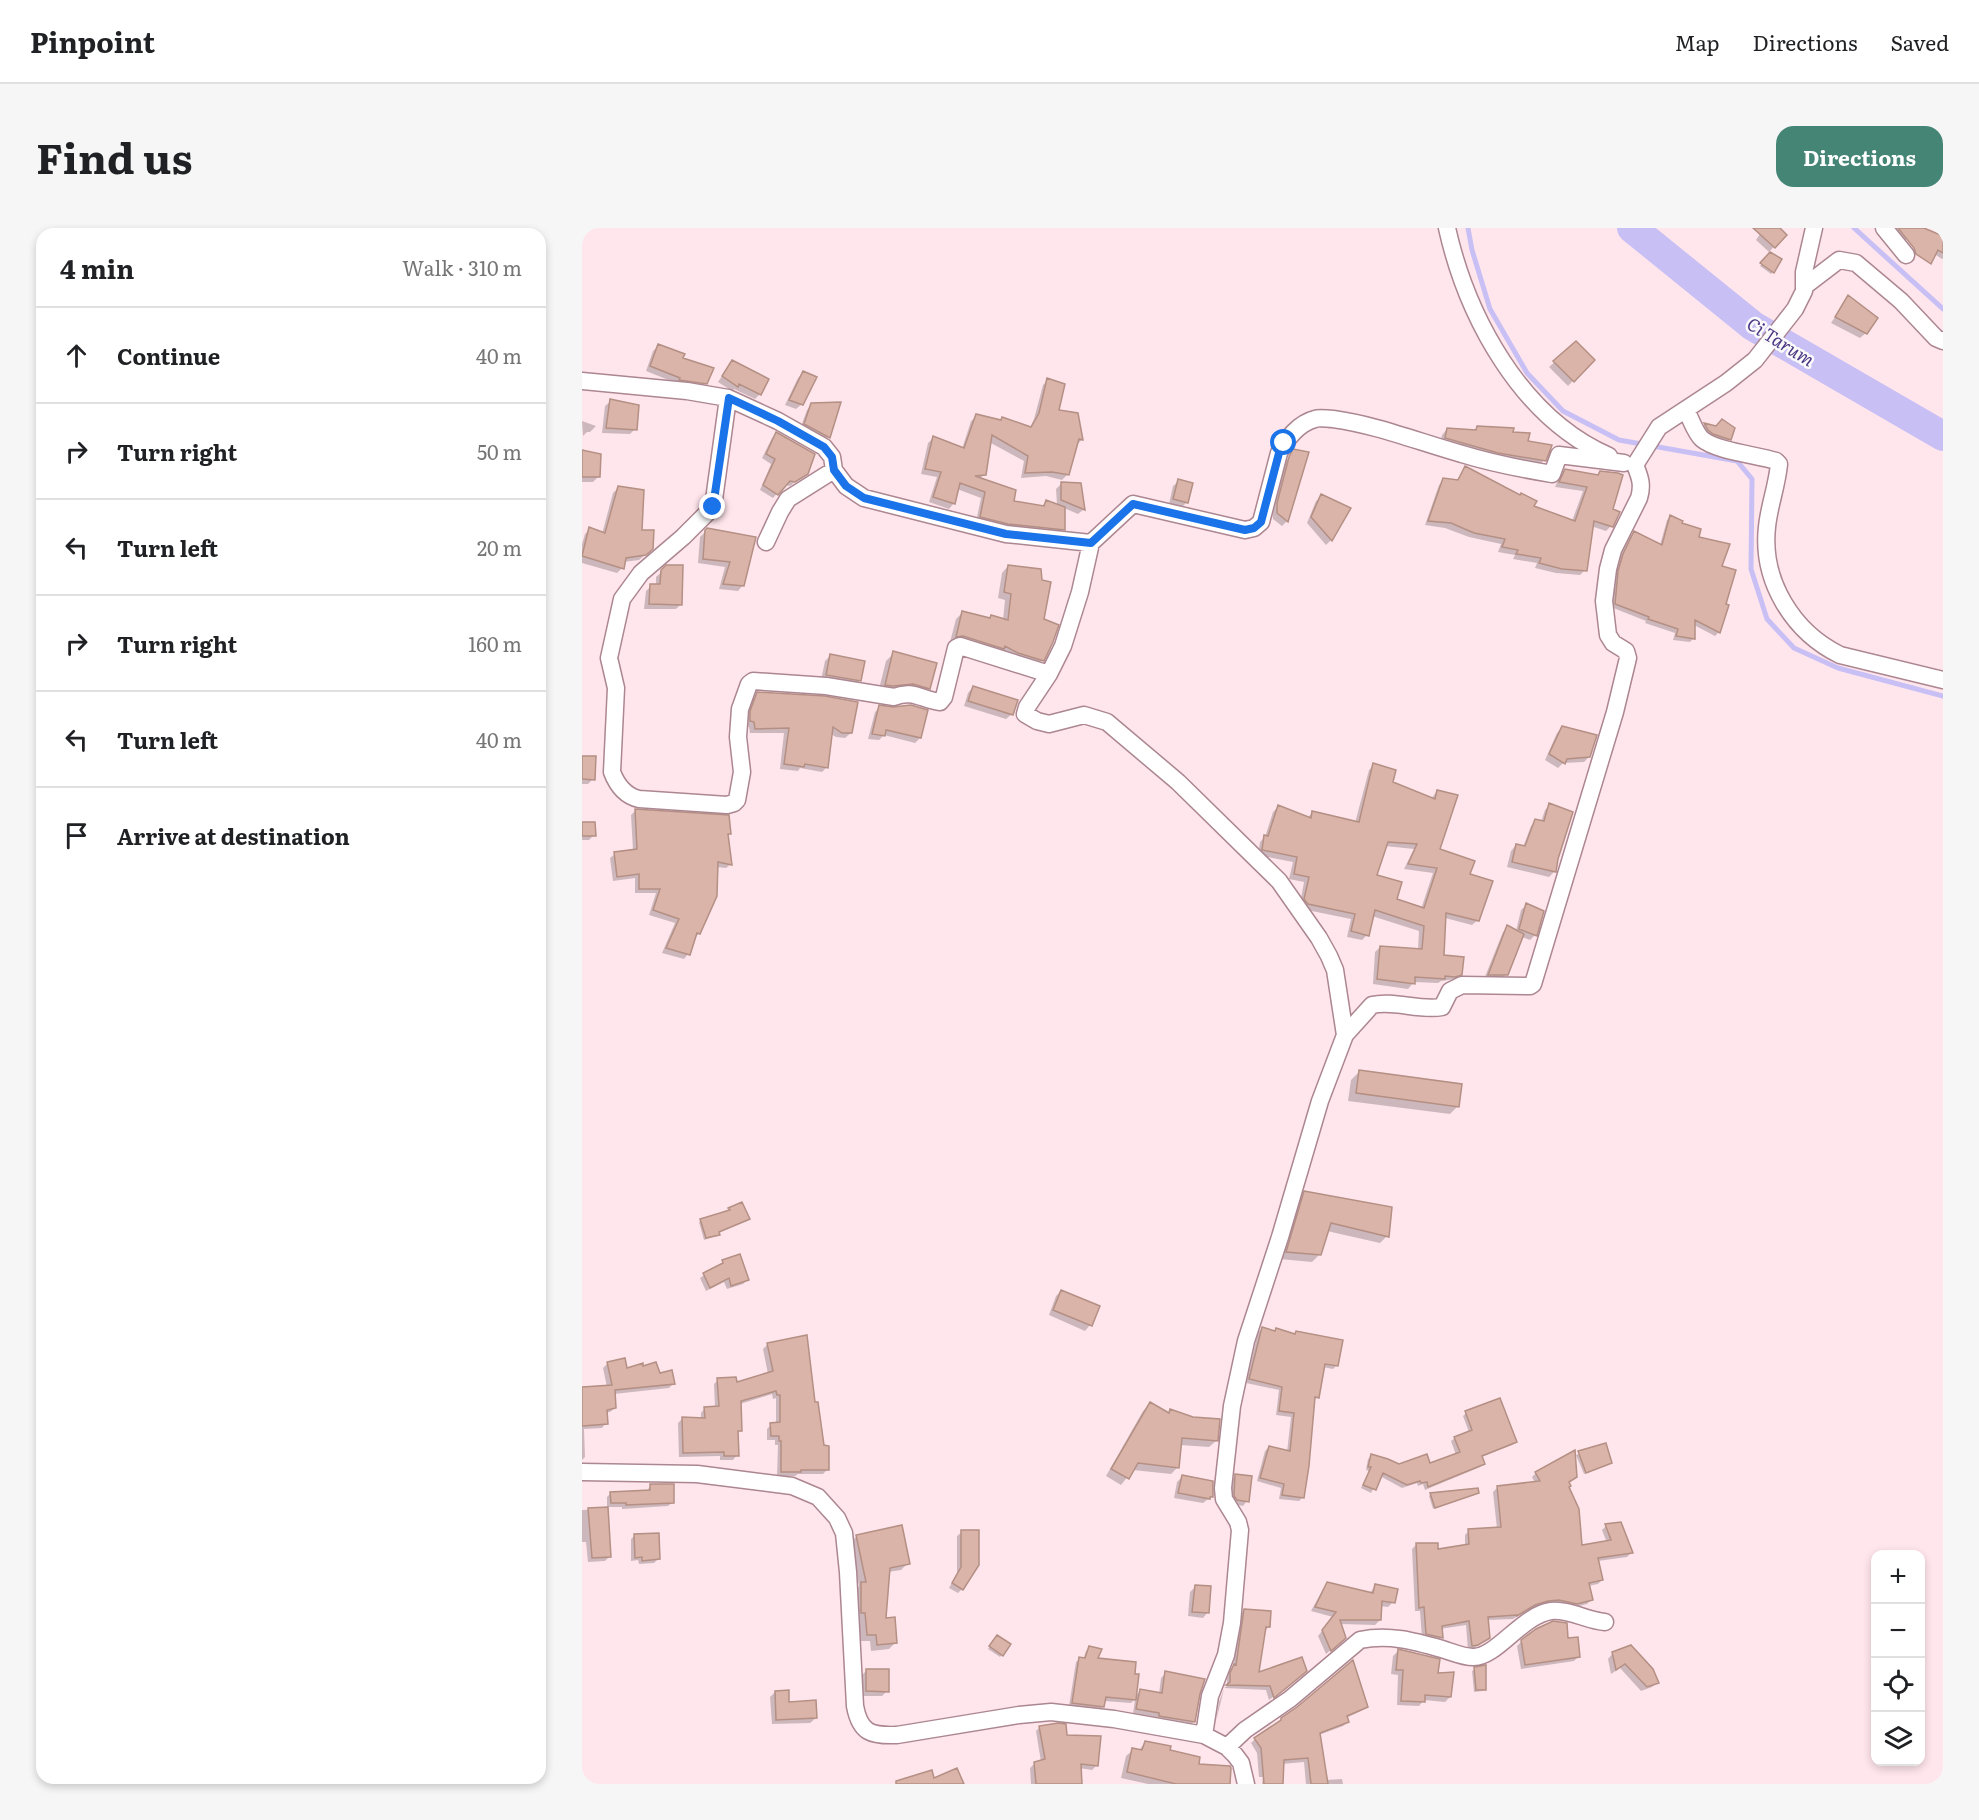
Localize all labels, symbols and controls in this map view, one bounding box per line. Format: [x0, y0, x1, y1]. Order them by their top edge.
text: Pinpoint [30, 20, 155, 62]
text: Map [1675, 26, 1720, 57]
text: Directions [1753, 26, 1858, 57]
text: Saved [1891, 26, 1949, 57]
text: Find us [36, 125, 193, 187]
button: Directions [1776, 126, 1943, 187]
text: 4 min [60, 248, 134, 287]
text: Walk · 310 m [402, 252, 522, 282]
water label: Ci Tarum [1742, 310, 1820, 372]
icon: ahead [60, 339, 93, 372]
text: Continue [117, 339, 220, 372]
text: 40 m [476, 340, 522, 370]
route start [1270, 429, 1296, 455]
icon: right [60, 435, 93, 468]
text: Turn right [117, 435, 237, 468]
text: 50 m [477, 436, 522, 466]
route end [699, 493, 725, 519]
icon: left [60, 531, 93, 564]
text: Turn left [117, 531, 218, 564]
text: 20 m [477, 532, 522, 562]
icon: right [60, 627, 93, 660]
text: Turn right [117, 627, 237, 660]
text: 160 m [468, 628, 522, 658]
icon: left [60, 723, 93, 756]
text: Turn left [117, 723, 218, 756]
text: 40 m [476, 724, 522, 754]
icon: arrive [60, 819, 93, 852]
text: Arrive at destination [117, 819, 350, 852]
map controls [1871, 1550, 1925, 1766]
button: + [1871, 1550, 1925, 1604]
button: − [1871, 1604, 1925, 1658]
button: locate [1871, 1658, 1925, 1712]
button: layers [1871, 1712, 1925, 1766]

